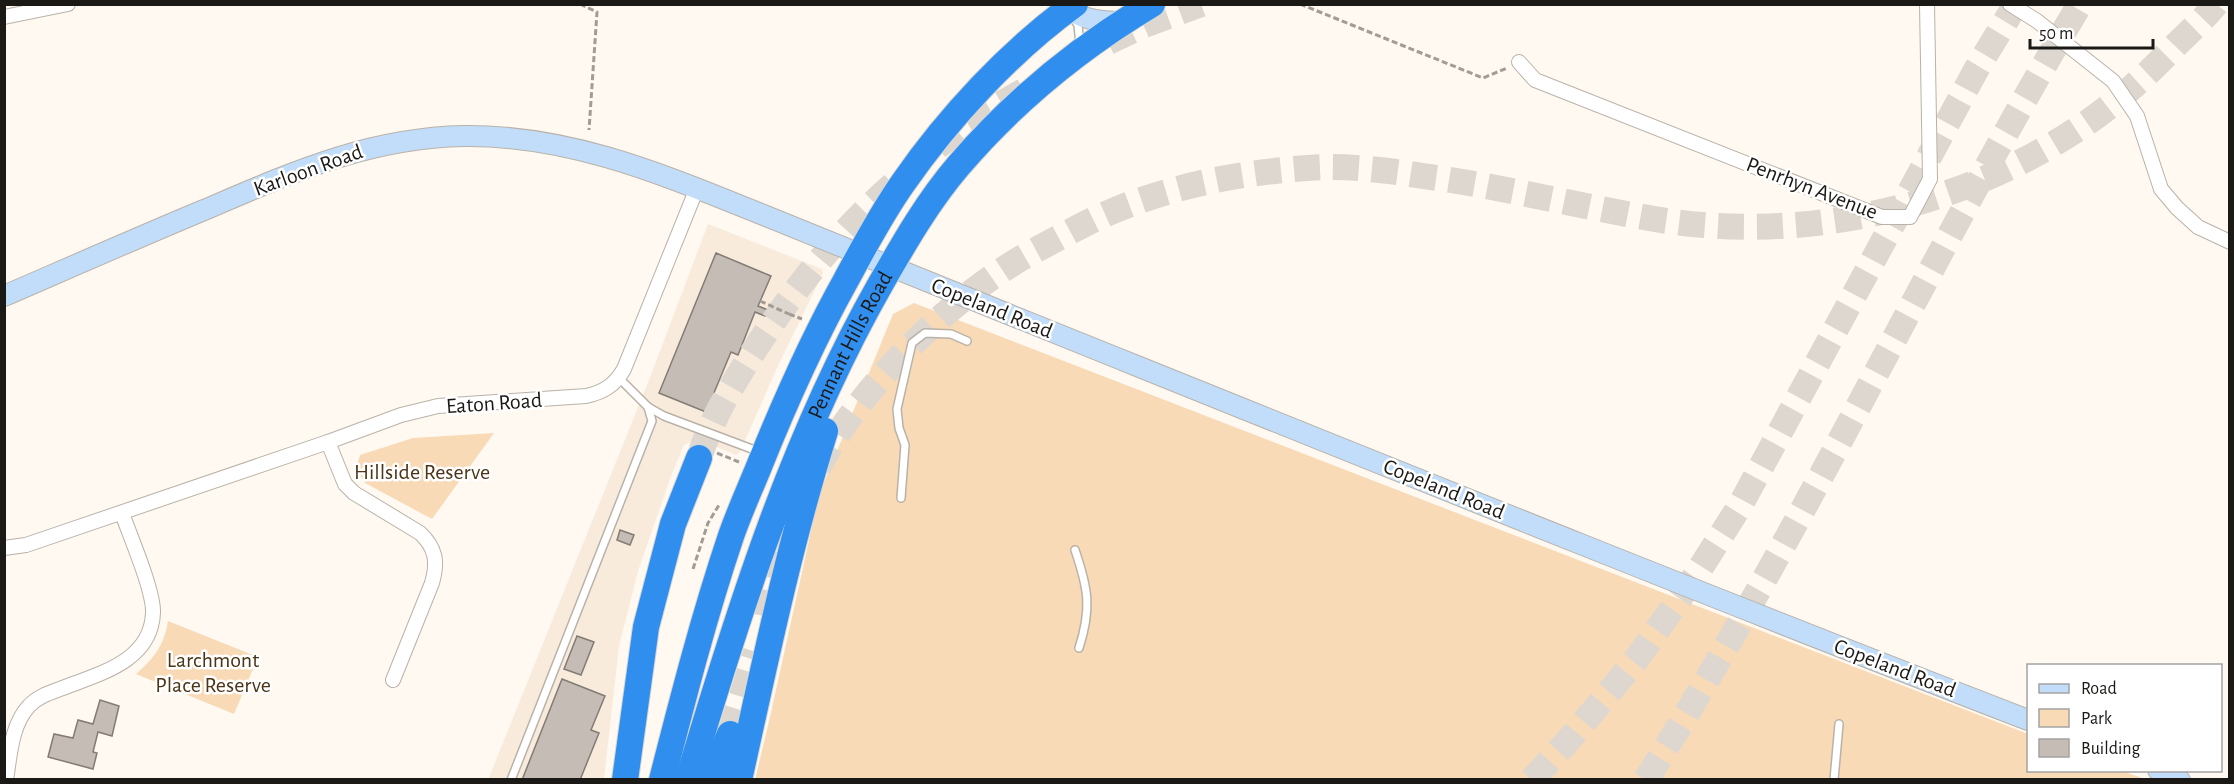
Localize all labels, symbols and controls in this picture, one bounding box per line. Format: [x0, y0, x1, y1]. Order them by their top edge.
scale bar [2030, 12, 2153, 50]
text: 50 m [2039, 25, 2073, 43]
street label: Karloon Road [250, 140, 366, 200]
street label: Penrhyn Avenue [1743, 153, 1881, 223]
street label: Pennant Hills Road [804, 267, 896, 422]
street label: Copeland Road [928, 274, 1056, 342]
street label: Eaton Road [445, 389, 543, 417]
street label: Copeland Road [1380, 455, 1508, 523]
park label: Hillside Reserve [354, 461, 490, 483]
street label: Copeland Road [1831, 635, 1959, 701]
park label: Larchmont Place Reserve [155, 649, 271, 696]
legend [2027, 664, 2222, 772]
text: Road [2081, 680, 2117, 698]
text: Park [2081, 710, 2113, 728]
text: Building [2081, 740, 2141, 758]

